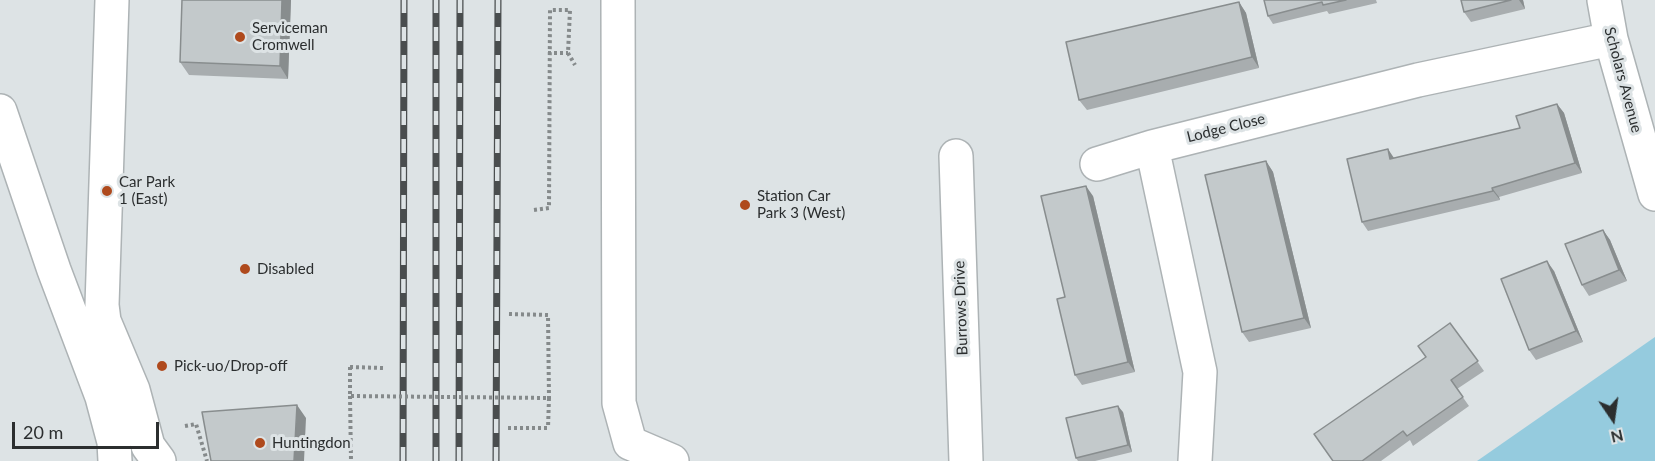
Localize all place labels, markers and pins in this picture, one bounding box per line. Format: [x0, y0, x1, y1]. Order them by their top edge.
place label: Serviceman Cromwell [252, 19, 328, 54]
marker: Serviceman Cromwell [233, 30, 247, 44]
place label: Car Park 1 (East) [119, 173, 175, 208]
marker: Car Park 1 (East) [100, 184, 114, 198]
place label: Station Car Park 3 (West) [757, 187, 845, 222]
marker: Station Car Park 3 (West) [738, 198, 752, 212]
place label: Disabled [257, 260, 314, 278]
marker: Disabled [238, 262, 252, 276]
place label: Pick-uo/Drop-off [174, 357, 287, 375]
marker: Pick-uo/Drop-off [155, 359, 169, 373]
place label: Huntingdon [272, 434, 351, 452]
marker: Huntingdon [253, 436, 267, 450]

